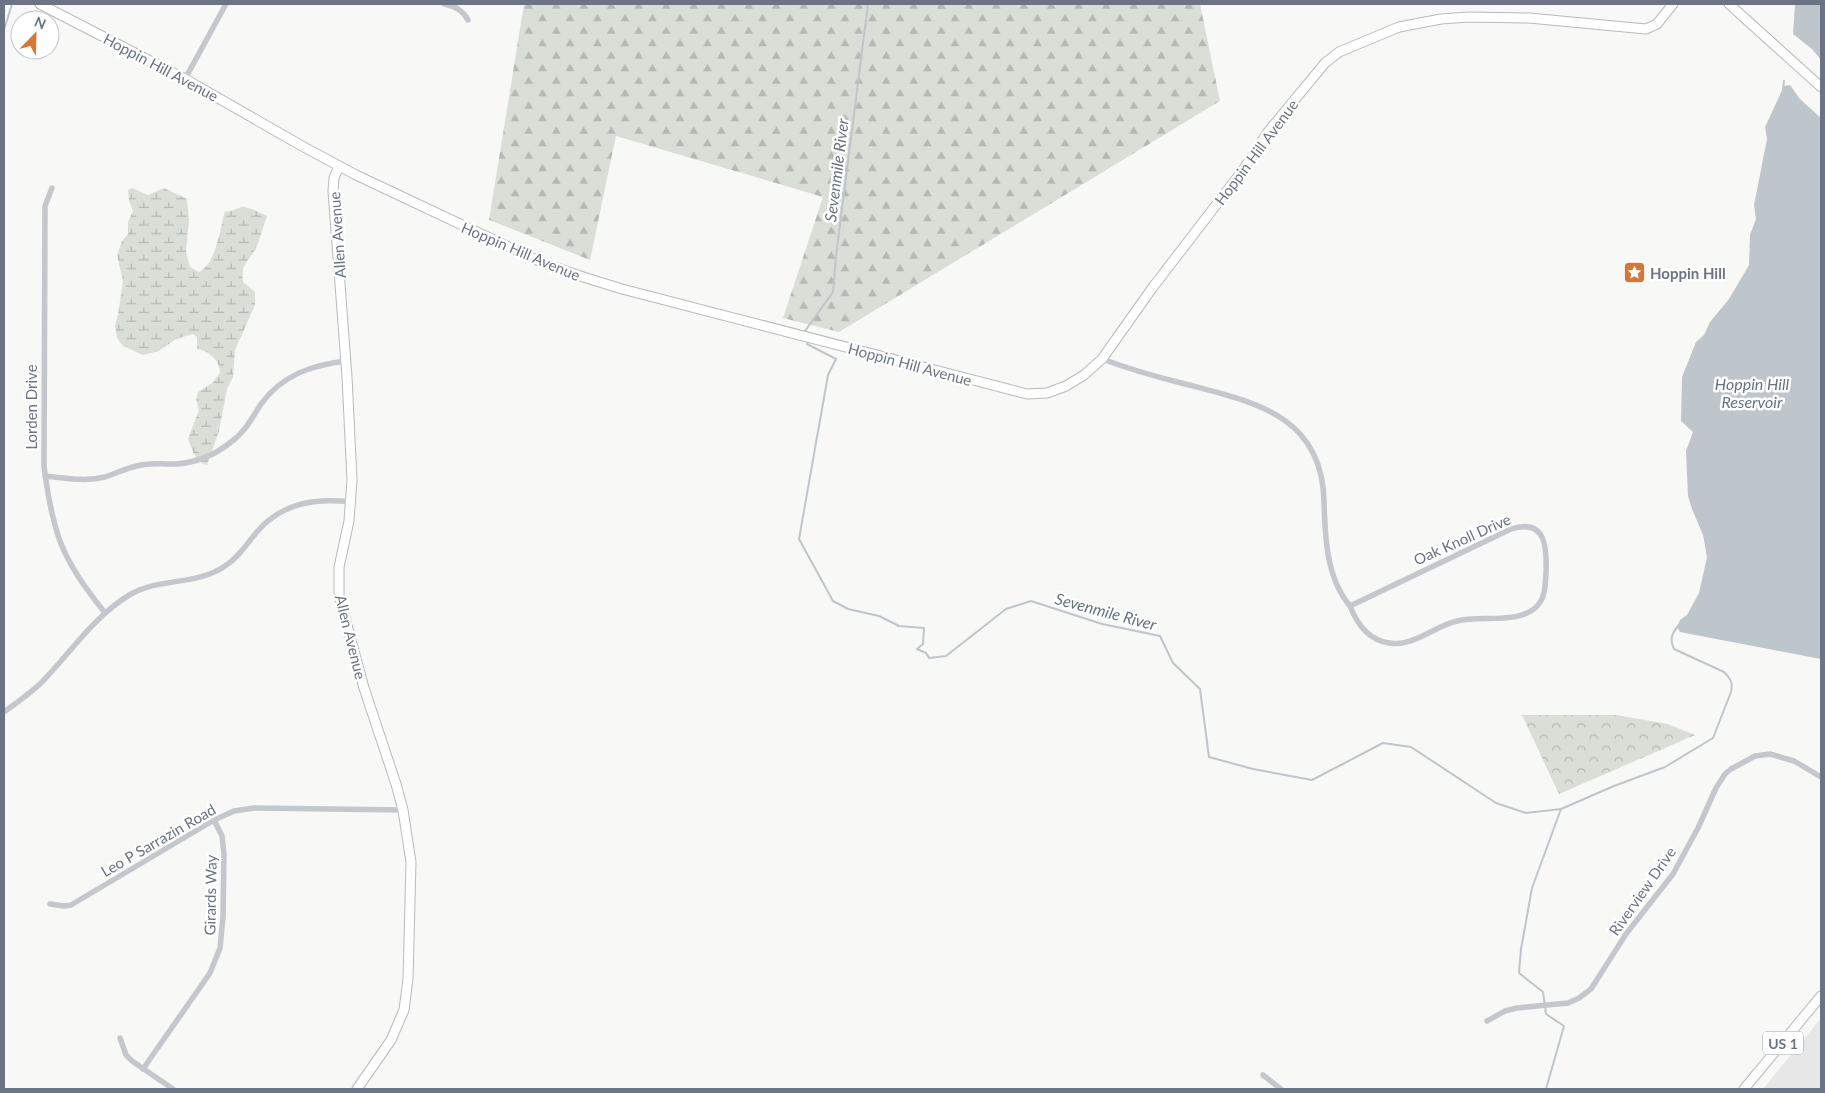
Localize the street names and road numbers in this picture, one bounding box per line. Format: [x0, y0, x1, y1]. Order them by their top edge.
street label: Hoppin Hill Avenue [101, 29, 222, 105]
street label: Hoppin Hill Avenue [1210, 96, 1302, 208]
street label: Allen Avenue [325, 191, 349, 279]
street label: Hoppin Hill Avenue [459, 218, 583, 284]
street label: Hoppin Hill Avenue [846, 339, 974, 389]
street label: Lorden Drive [22, 364, 40, 450]
street label: Oak Knoll Drive [1411, 510, 1513, 568]
street label: Allen Avenue [332, 593, 370, 681]
street label: Leo P Sarrazin Road [97, 800, 219, 880]
street label: Riverview Drive [1605, 843, 1679, 939]
street label: Girards Way [200, 854, 220, 935]
road number: US 1 [1763, 1032, 1803, 1054]

